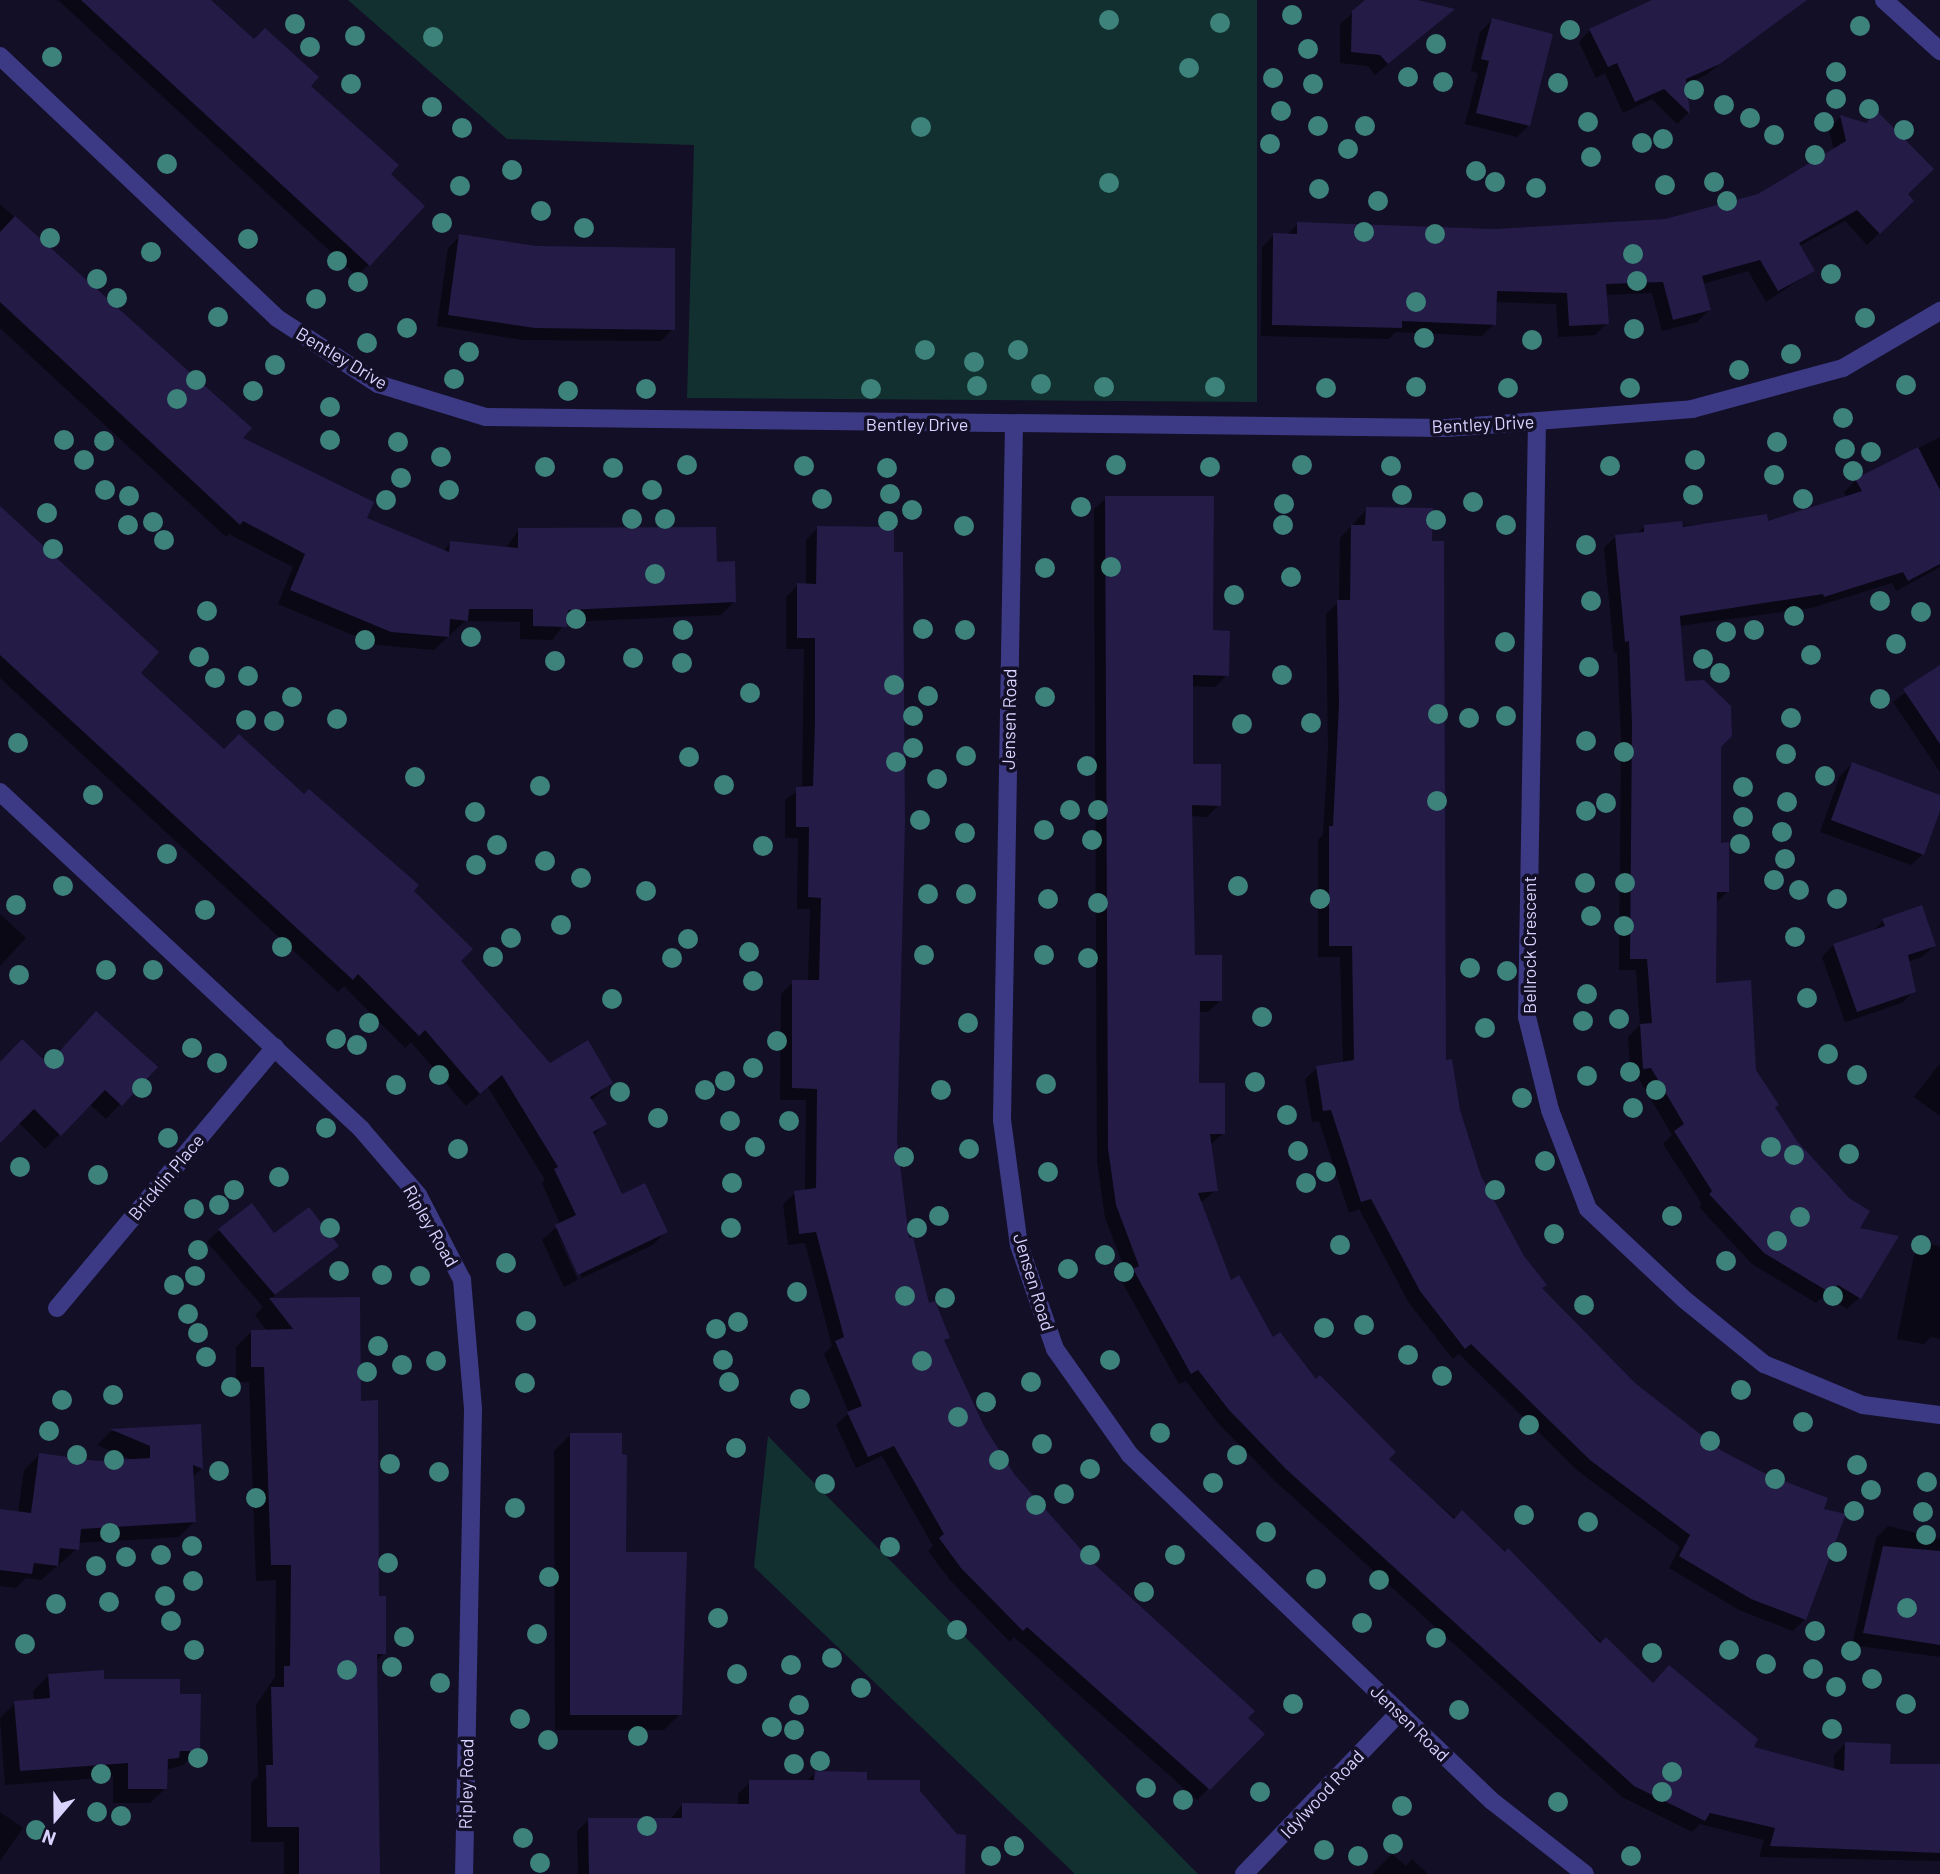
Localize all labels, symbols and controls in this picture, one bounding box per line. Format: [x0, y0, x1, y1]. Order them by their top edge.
street label: Bentley Drive [292, 322, 392, 394]
street label: Bentley Drive [1431, 411, 1535, 437]
street label: Bentley Drive [866, 413, 968, 435]
street label: Jensen Road [997, 668, 1021, 770]
street label: Bellrock Crescent [1518, 876, 1540, 1014]
street label: Bricklin Place [124, 1130, 208, 1224]
street label: Ripley Road [399, 1181, 463, 1271]
street label: Jensen Road [1009, 1231, 1059, 1333]
street label: Jensen Road [1366, 1680, 1454, 1766]
street label: Ripley Road [454, 1738, 478, 1830]
street label: Idylwood Road [1276, 1746, 1368, 1842]
north arrow [21, 1783, 91, 1853]
text: N [39, 1825, 59, 1851]

